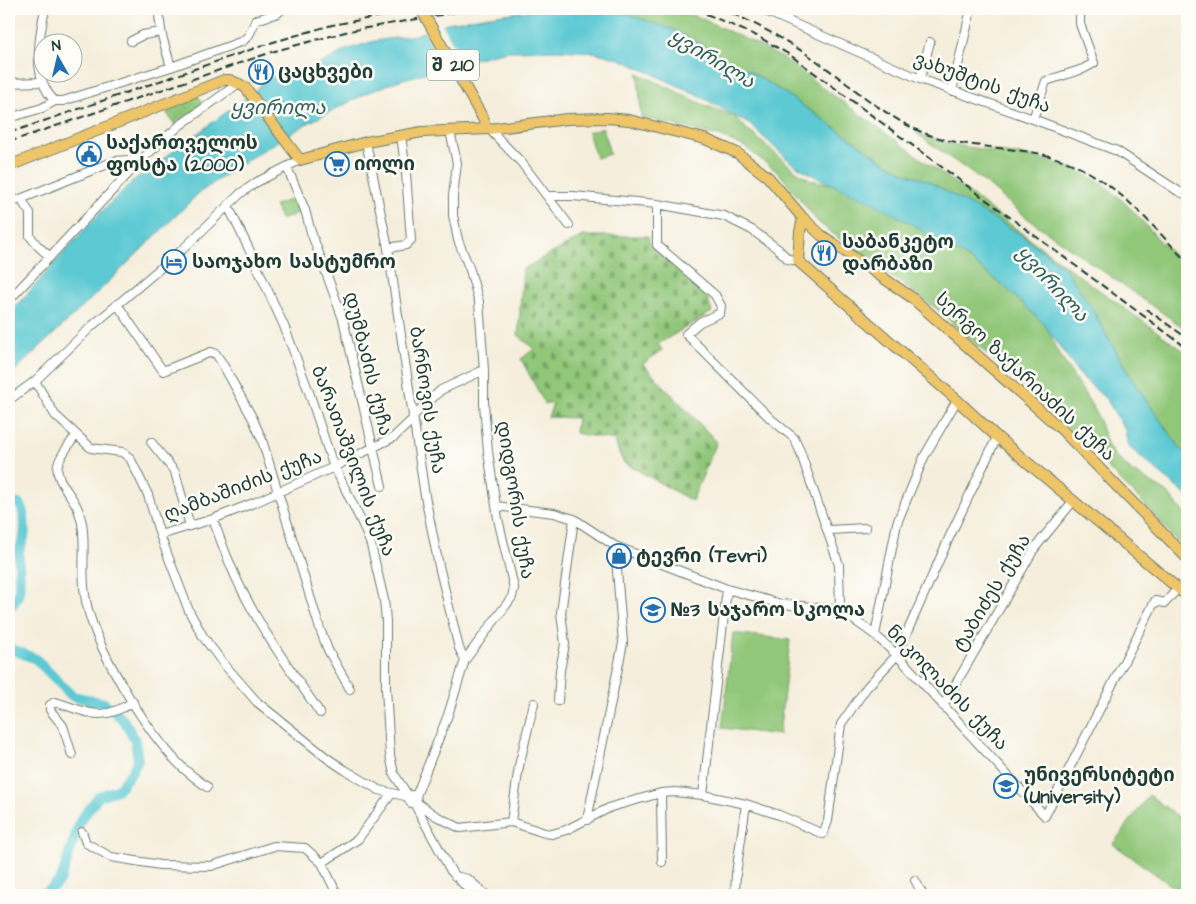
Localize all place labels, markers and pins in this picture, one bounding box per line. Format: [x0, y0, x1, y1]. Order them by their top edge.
restaurant icon: ცაცხვები [248, 59, 274, 85]
place label: ცაცხვები [278, 59, 373, 86]
place label: საქართველოს ფოსტა (2000) [106, 130, 258, 179]
public building icon: საქართველოს ფოსტა (2000) [76, 141, 102, 167]
supermarket icon: იოლი [324, 151, 350, 177]
place label: იოლი [354, 151, 415, 178]
place label: საბანკეტო დარბაზი [842, 229, 954, 278]
restaurant icon: საბანკეტო დარბაზი [811, 240, 837, 266]
hotel icon: საოჯახო სასტუმრო [161, 249, 187, 275]
place label: საოჯახო სასტუმრო [192, 249, 396, 276]
shop icon: ტევრი (Tevri) [606, 543, 632, 569]
place label: ტევრი (Tevri) [636, 543, 767, 570]
school or university icon: №3 საჯარო სკოლა [640, 597, 666, 623]
place label: №3 საჯარო სკოლა [670, 597, 865, 624]
place label: უნივერსიტეტი (University) [1023, 762, 1175, 812]
school or university icon: უნივერსიტეტი (University) [993, 773, 1019, 799]

